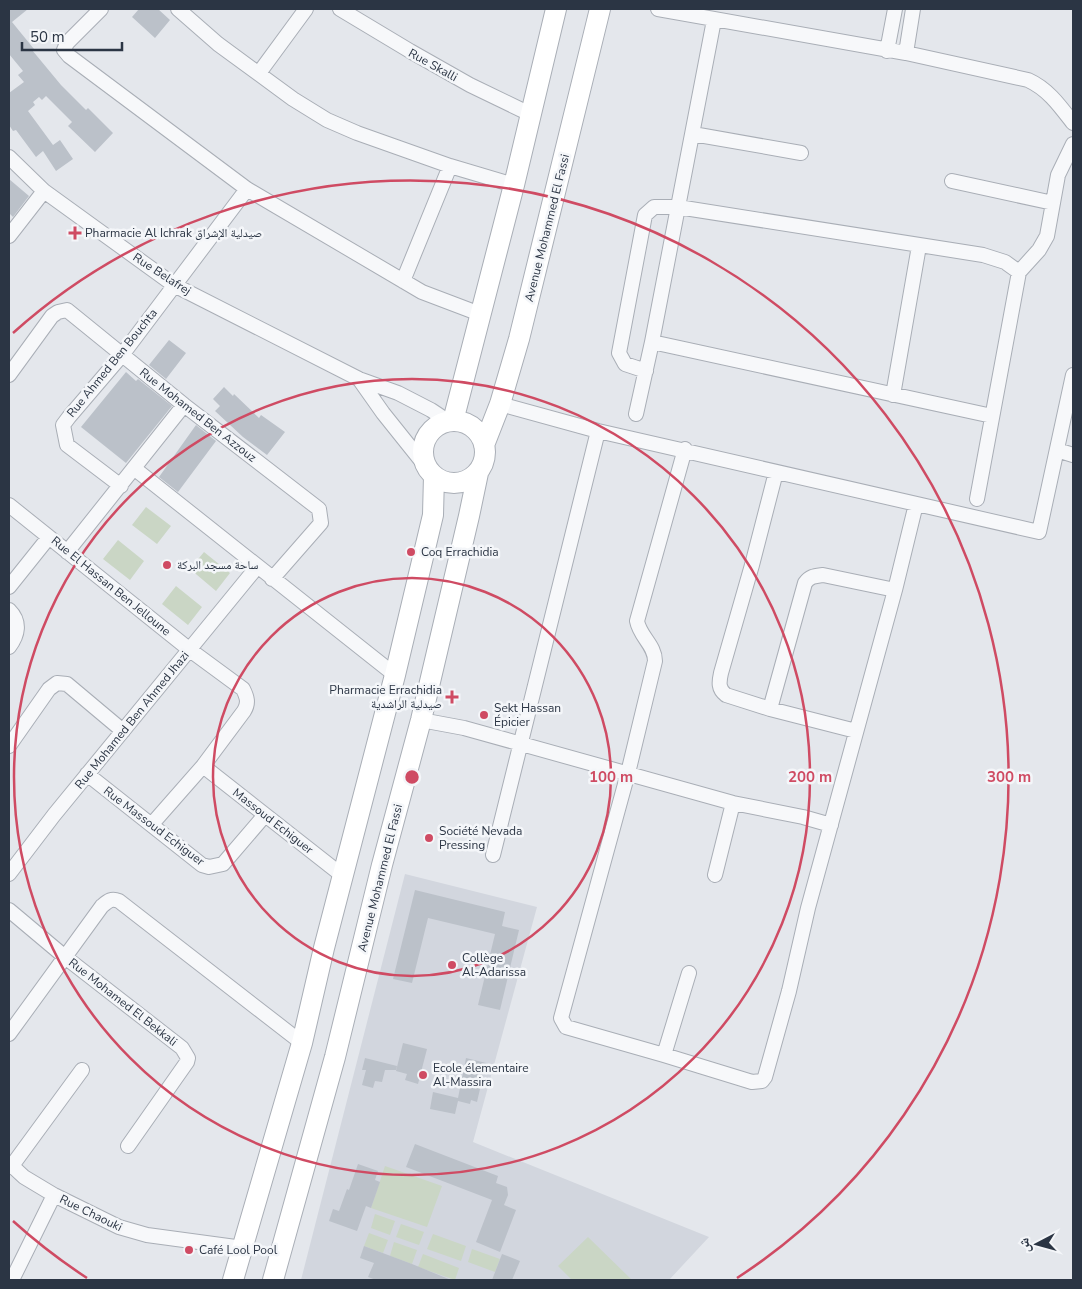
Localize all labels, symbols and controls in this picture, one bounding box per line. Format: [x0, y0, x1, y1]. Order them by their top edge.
scale bar [22, 20, 122, 52]
text: 50 m [30, 27, 65, 47]
street label: Rue Skalli [406, 45, 460, 85]
street label: Avenue Mohammed El Fassi [521, 152, 573, 304]
place label: Pharmacie Al Ichrak صيدلية الإشراق [85, 225, 262, 241]
marker: Pharmacie Al Ichrak صيدلية الإشراق [69, 227, 81, 239]
street label: Rue Belafrej [130, 249, 194, 299]
street label: Rue Ahmed Ben Bouchta [63, 305, 161, 421]
street label: Rue Mohamed Ben Azzouz [136, 364, 260, 466]
street label: Rue El Hassan Ben Jelloune [48, 533, 174, 639]
place label: Coq Errachidia [421, 544, 499, 560]
marker: Coq Errachidia [405, 546, 417, 558]
place label: ساحة مسجد البركة [177, 557, 259, 573]
marker: ساحة مسجد البركة [161, 559, 173, 571]
street label: Rue Mohamed Ben Ahmed Jhazi [71, 648, 193, 792]
place label: Pharmacie Errachidia صيدلية الراشدية [329, 682, 442, 712]
marker: Pharmacie Errachidia صيدلية الراشدية [446, 691, 458, 703]
place label: Sekt Hassan Épicier [494, 700, 561, 730]
marker: Sekt Hassan Épicier [478, 709, 490, 721]
text: 100 m [589, 767, 633, 787]
text: 200 m [788, 767, 832, 787]
text: 300 m [987, 767, 1031, 787]
centre of rings [403, 768, 421, 786]
street label: Rue Massoud Echiguer [100, 783, 208, 870]
street label: Massoud Echiguer [229, 784, 317, 858]
street label: Avenue Mohammed El Fassi [354, 802, 406, 954]
place label: Société Nevada Pressing [439, 823, 522, 853]
marker: Société Nevada Pressing [423, 832, 435, 844]
place label: Collège Al-Adarissa [462, 950, 526, 980]
street label: Rue Mohamed El Bekkali [65, 954, 181, 1050]
marker: Collège Al-Adarissa [446, 959, 458, 971]
place label: Ecole élementaire Al-Massira [433, 1060, 529, 1090]
marker: Ecole élementaire Al-Massira [417, 1069, 429, 1081]
street label: Rue Chaouki [57, 1191, 125, 1235]
north arrow [1012, 1219, 1062, 1269]
text: ش [1014, 1237, 1035, 1254]
place label: Café Lool Pool [199, 1242, 278, 1258]
marker: Café Lool Pool [183, 1244, 195, 1256]

